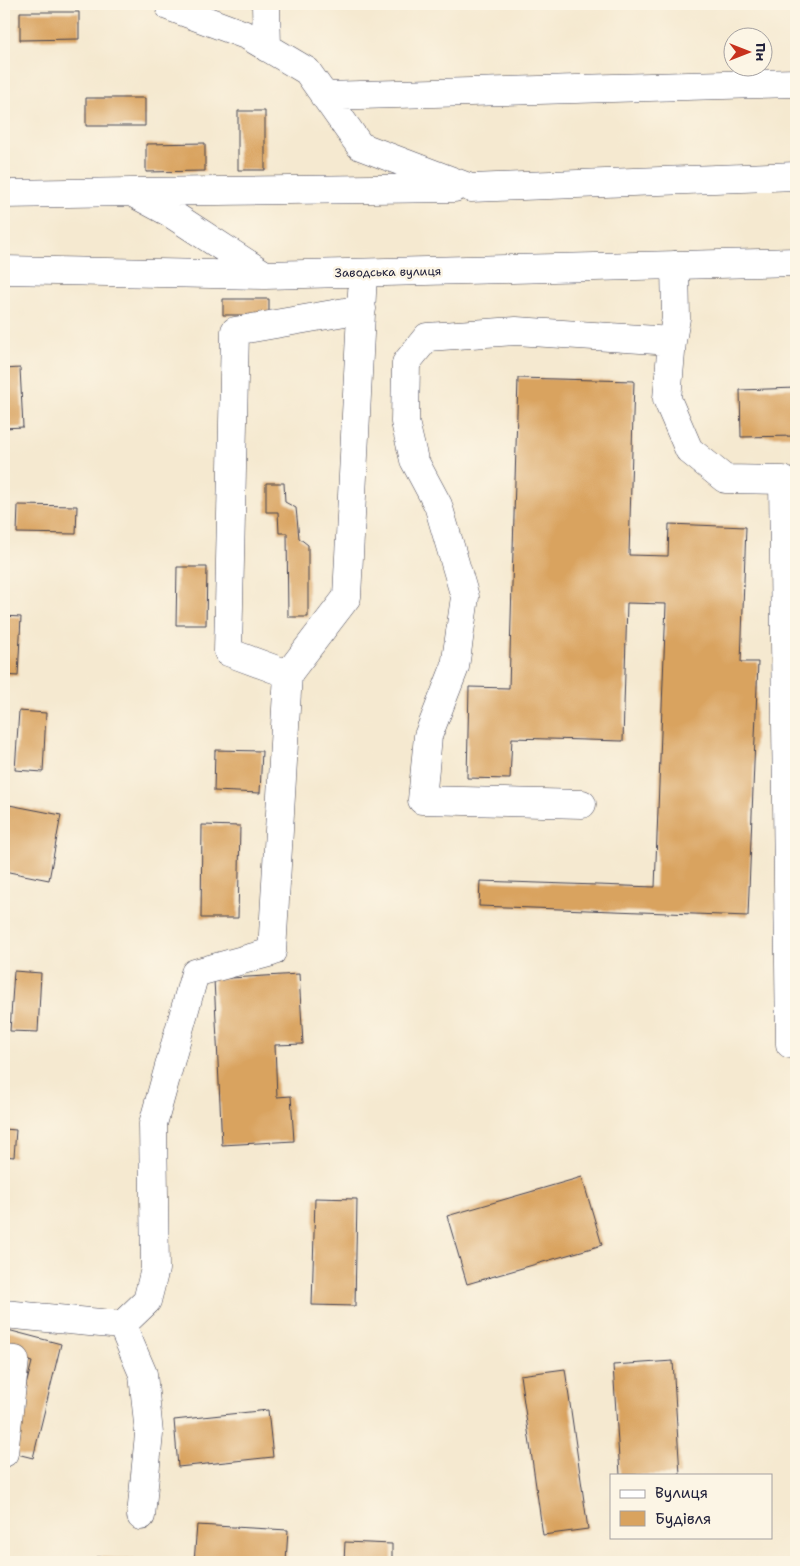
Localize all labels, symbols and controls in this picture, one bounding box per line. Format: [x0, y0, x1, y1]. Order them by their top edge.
north arrow [722, 28, 772, 78]
text: Пн [752, 43, 770, 61]
street label: Заводська вулиця [335, 263, 441, 281]
legend [610, 1474, 772, 1538]
text: Вулиця [655, 1483, 708, 1503]
text: Будівля [655, 1509, 711, 1529]

